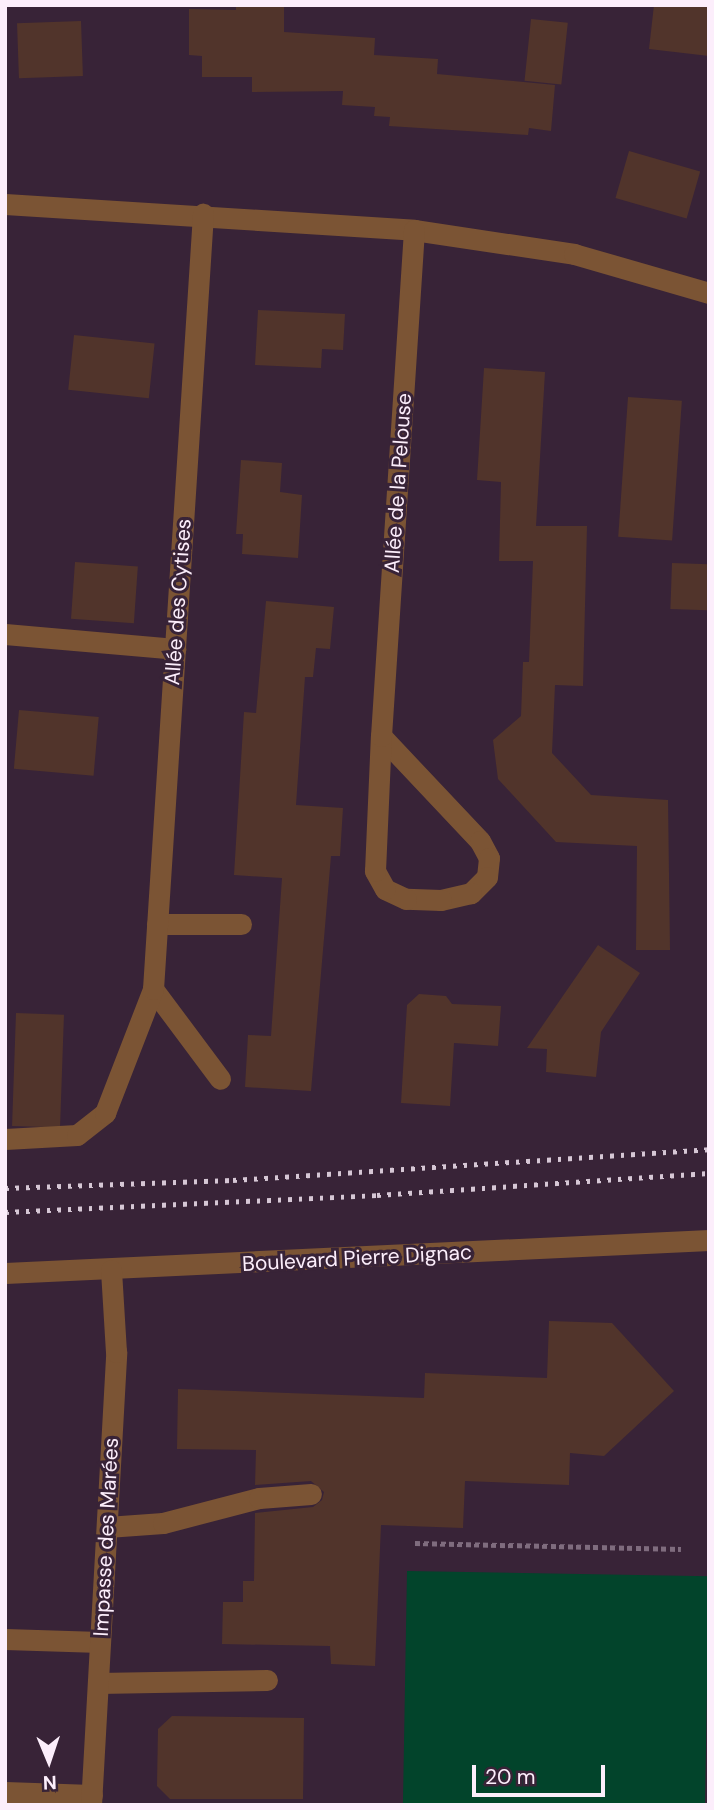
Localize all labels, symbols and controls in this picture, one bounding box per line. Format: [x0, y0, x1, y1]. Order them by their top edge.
street label: Allée de la Pelouse [379, 392, 417, 574]
street label: Allée des Cytises [160, 518, 196, 686]
street label: Boulevard Pierre Dignac [242, 1239, 472, 1277]
street label: Impasse des Marées [88, 1437, 124, 1637]
north arrow [14, 1726, 84, 1796]
scale bar [476, 1750, 609, 1794]
text: 20 m [485, 1763, 536, 1791]
text: N [42, 1770, 57, 1795]

